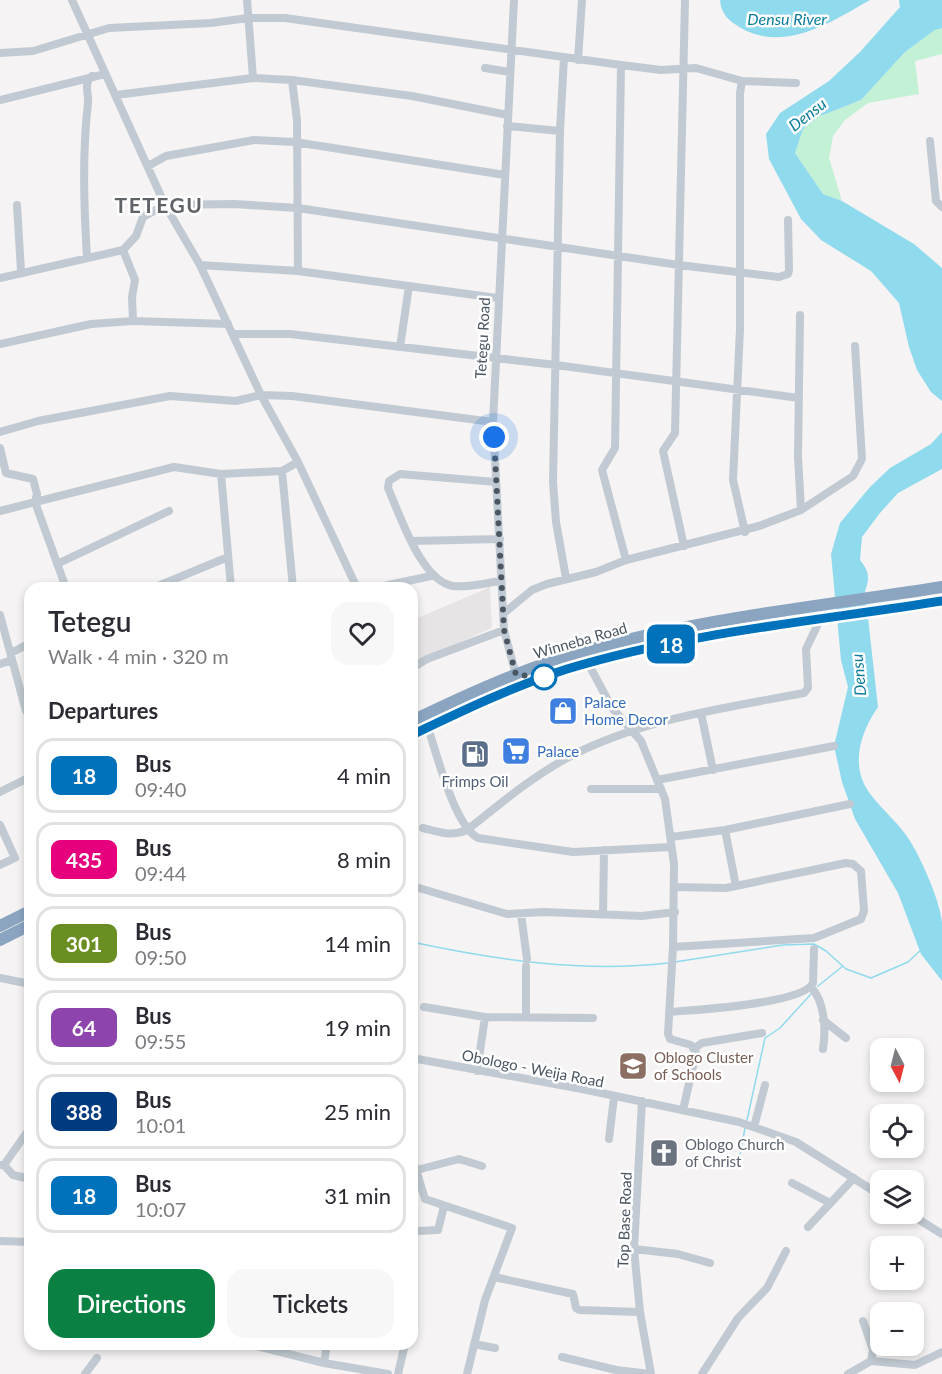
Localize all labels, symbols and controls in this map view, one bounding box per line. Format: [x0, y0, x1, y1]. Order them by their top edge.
water label: Densu River [747, 9, 827, 28]
water label: Densu [784, 93, 830, 135]
district label: TETEGU [115, 192, 203, 217]
street label: Tetegu Road [471, 297, 493, 379]
your location [479, 422, 509, 452]
button: heart [331, 602, 394, 665]
text: Tetegu [48, 604, 131, 638]
street label: Winneba Road [531, 618, 629, 662]
line badge: 18 [644, 624, 698, 664]
text: 18 [659, 632, 683, 657]
text: Walk · 4 min · 320 m [48, 644, 229, 668]
water label: Densu [847, 653, 869, 697]
unlabelled marker [531, 664, 557, 690]
place label: Palace Home Decor [584, 693, 669, 728]
shop icon: Palace Home Decor [547, 695, 579, 727]
text: Departures [48, 697, 158, 724]
supermarket icon: Palace [500, 735, 532, 767]
fuel station icon: Frimps Oil [459, 738, 491, 770]
place label: Palace [537, 742, 579, 760]
text: Bus [135, 750, 171, 777]
text: 4 min [337, 762, 391, 789]
text: 18 [72, 763, 96, 788]
place label: Frimps Oil [442, 772, 508, 790]
text: 09:40 [135, 777, 186, 801]
text: Bus [135, 834, 171, 861]
text: 8 min [337, 846, 391, 873]
text: 435 [66, 847, 102, 872]
text: 09:44 [135, 861, 186, 885]
text: Bus [135, 918, 171, 945]
text: 14 min [324, 930, 391, 957]
text: 301 [66, 931, 102, 956]
text: 09:50 [135, 945, 186, 969]
text: Bus [135, 1002, 171, 1029]
text: 19 min [324, 1014, 391, 1041]
text: 64 [72, 1015, 96, 1040]
text: 09:55 [135, 1029, 186, 1053]
north arrow [870, 1038, 924, 1092]
map controls [870, 1038, 924, 1356]
street label: Obologo - Weija Road [460, 1045, 606, 1091]
place label: Oblogo Cluster of Schools [654, 1048, 754, 1083]
school or university icon: Oblogo Cluster of Schools [617, 1050, 649, 1082]
text: Bus [135, 1086, 171, 1113]
text: 25 min [324, 1098, 391, 1125]
text: 388 [66, 1099, 102, 1124]
button: locate [870, 1104, 924, 1158]
text: 10:01 [135, 1113, 186, 1137]
place label: Oblogo Church of Christ [685, 1135, 785, 1170]
church icon: Oblogo Church of Christ [648, 1137, 680, 1169]
text: Bus [135, 1170, 171, 1197]
button: layers [870, 1170, 924, 1224]
street label: Top Base Road [613, 1172, 635, 1268]
text: 31 min [324, 1182, 391, 1209]
text: 18 [72, 1183, 96, 1208]
text: 10:07 [135, 1197, 186, 1221]
button: + [870, 1236, 924, 1290]
button: Directions [48, 1269, 215, 1338]
button: Tickets [227, 1269, 394, 1338]
button: − [870, 1302, 924, 1356]

